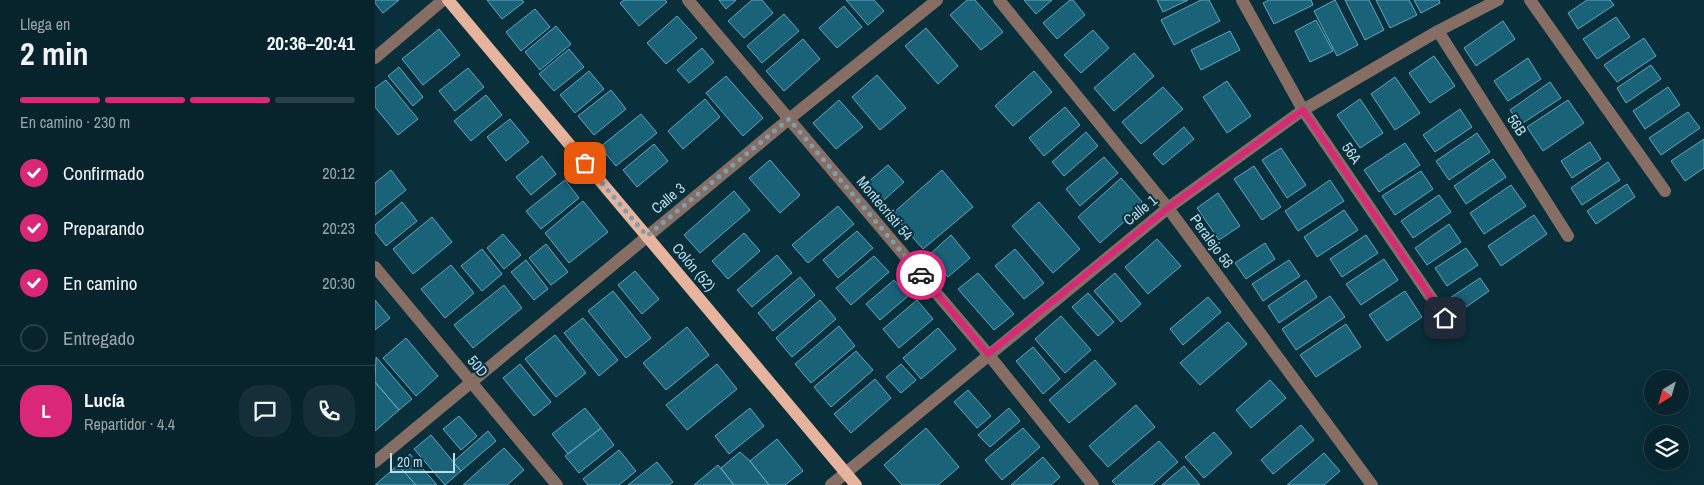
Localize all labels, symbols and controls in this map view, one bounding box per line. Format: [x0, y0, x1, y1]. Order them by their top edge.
text: Llega en [20, 13, 70, 35]
text: 20:36–20:41 [267, 30, 355, 56]
text: 2 min [20, 32, 89, 75]
street label: 56B [1502, 110, 1532, 140]
text: En camino · 230 m [20, 111, 130, 133]
street label: 56A [1337, 138, 1367, 169]
pin [564, 142, 606, 184]
icon: bag [571, 149, 599, 177]
icon: check [20, 159, 48, 187]
text: Confirmado [63, 160, 144, 186]
text: 20:12 [322, 162, 355, 184]
street label: Montecristi 54 [852, 171, 918, 245]
street label: Calle 3 [647, 178, 690, 218]
street label: Calle 1 [1119, 190, 1162, 230]
street label: Peralejo 56 [1185, 210, 1239, 272]
icon: check [20, 214, 48, 242]
text: Preparando [63, 215, 144, 241]
text: 20:23 [322, 217, 355, 239]
street label: Colón (52) [668, 238, 720, 296]
courier [896, 250, 946, 300]
icon: car [907, 261, 935, 289]
icon: check [20, 269, 48, 297]
text: En camino [63, 270, 137, 296]
text: 20:30 [322, 272, 355, 294]
pin [1424, 297, 1466, 339]
icon: home [1431, 304, 1459, 332]
text: Entregado [63, 325, 135, 351]
street label: 50D [463, 351, 493, 381]
north arrow [1644, 370, 1689, 415]
map controls [1644, 370, 1689, 470]
button: chat [239, 385, 291, 437]
button: phone [303, 385, 355, 437]
text: Lucía [84, 387, 125, 413]
text: L [41, 398, 51, 424]
text: Repartidor · 4.4 [84, 413, 175, 435]
button: layers [1644, 425, 1689, 470]
scale bar [390, 450, 455, 473]
text: 20 m [397, 453, 423, 471]

